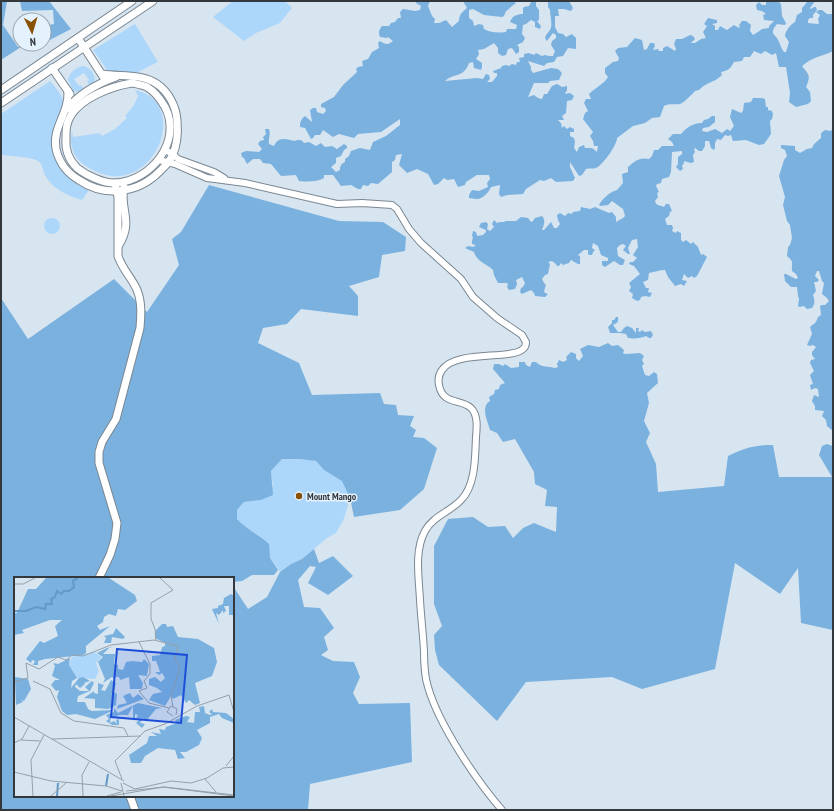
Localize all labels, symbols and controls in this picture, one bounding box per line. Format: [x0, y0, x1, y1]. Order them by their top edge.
north arrow [12, 12, 52, 52]
text: N [29, 35, 36, 49]
place label: Mount Mango [307, 490, 357, 503]
marker: Mount Mango [294, 491, 304, 501]
inset map [14, 577, 234, 797]

